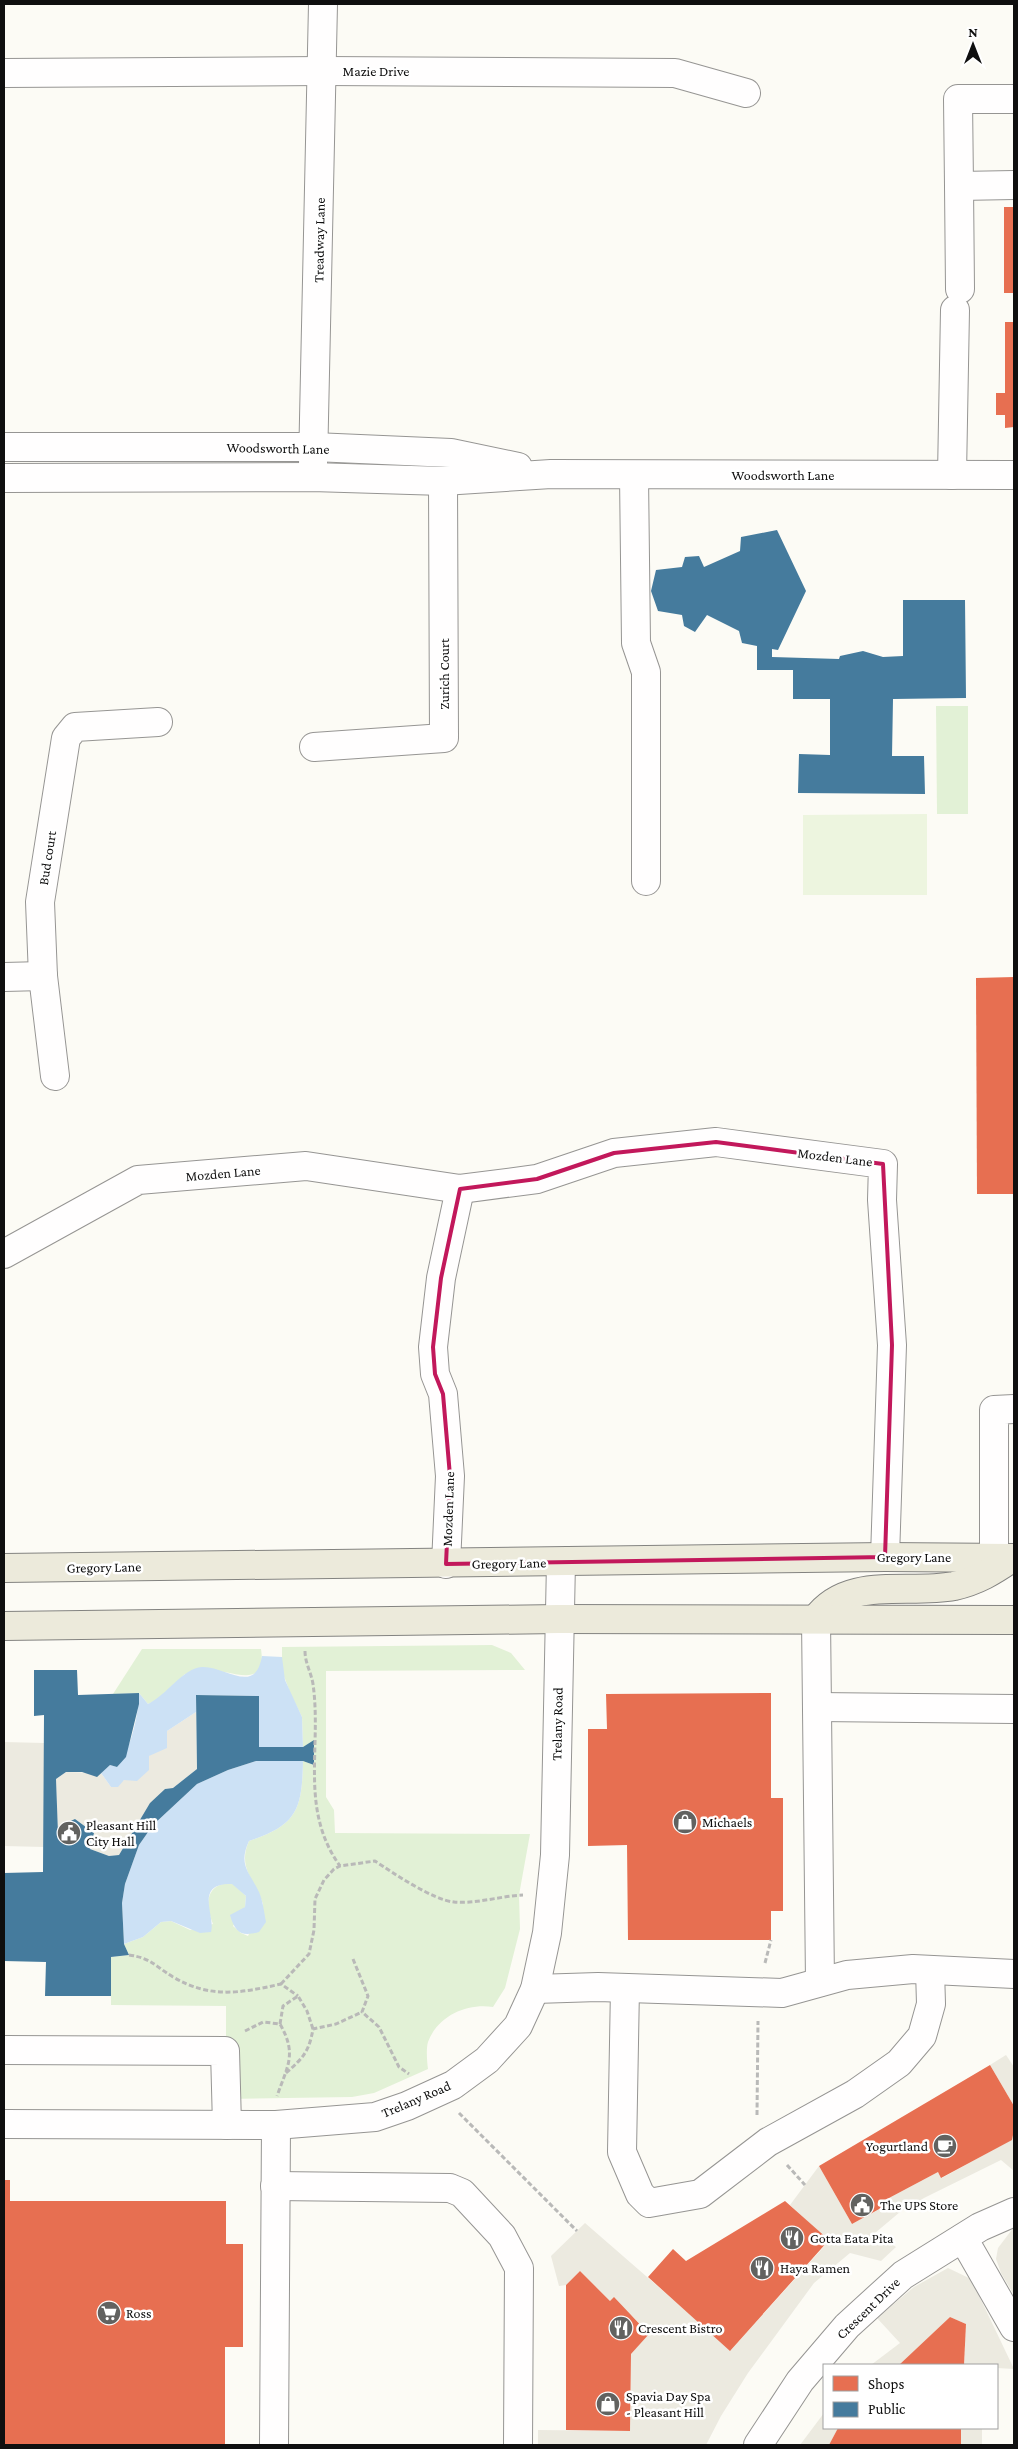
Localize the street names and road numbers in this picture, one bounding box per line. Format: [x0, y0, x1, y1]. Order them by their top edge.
street label: Mazie Drive [343, 63, 409, 79]
street label: Treadway Lane [310, 197, 328, 283]
street label: Woodsworth Lane [226, 439, 330, 457]
street label: Woodsworth Lane [732, 467, 834, 483]
street label: Zurich Court [436, 638, 452, 710]
street label: Bud court [35, 829, 59, 886]
street label: Mozden Lane [797, 1144, 873, 1170]
street label: Mozden Lane [185, 1162, 261, 1184]
street label: Mozden Lane [439, 1471, 457, 1547]
street label: Gregory Lane [877, 1549, 951, 1565]
street label: Gregory Lane [472, 1554, 546, 1572]
street label: Gregory Lane [67, 1558, 141, 1576]
street label: Trelany Road [548, 1686, 566, 1761]
street label: Trelany Road [379, 2077, 454, 2121]
street label: Crescent Drive [833, 2274, 903, 2342]

